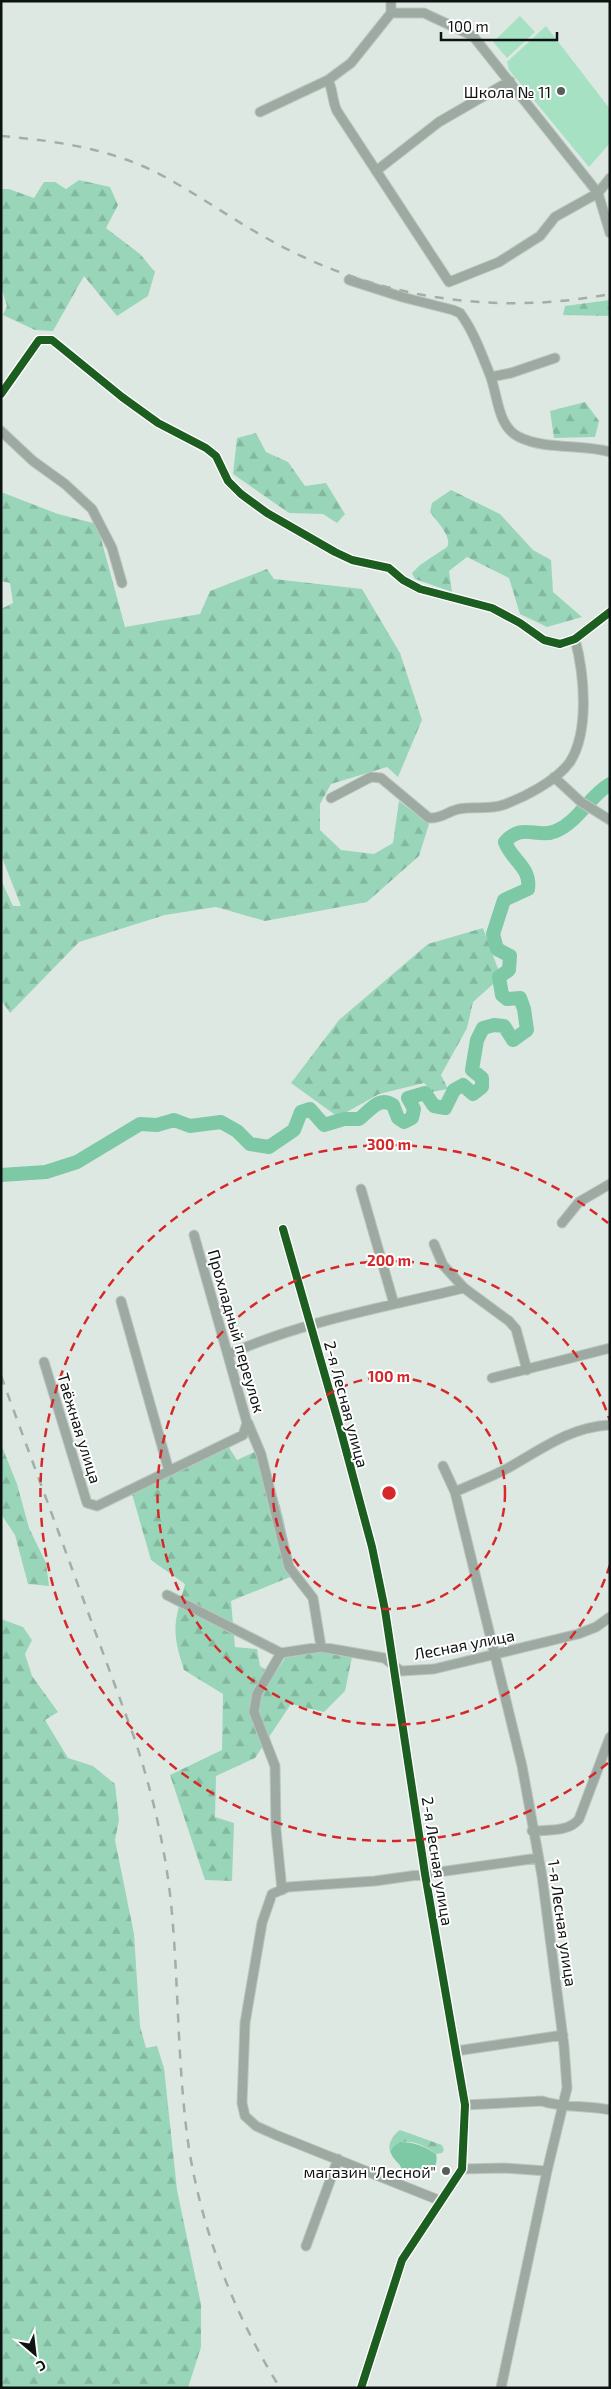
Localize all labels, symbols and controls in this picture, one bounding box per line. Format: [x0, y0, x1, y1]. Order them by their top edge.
scale bar [441, 10, 557, 42]
text: 100 m [448, 17, 489, 35]
place label: Школа № 11 [464, 82, 551, 101]
marker: Школа № 11 [555, 85, 567, 97]
text: 300 m [367, 1135, 411, 1153]
street label: Прохладный переулок [204, 1247, 270, 1415]
text: 200 m [367, 1251, 411, 1269]
street label: 2-я Лесная улица [320, 1339, 373, 1470]
text: 100 m [368, 1367, 410, 1385]
street label: Таёжная улица [53, 1371, 106, 1486]
centre of rings [380, 1484, 398, 1502]
street label: Лесная улица [412, 1625, 516, 1664]
street label: 2-я Лесная улица [417, 1795, 458, 1927]
street label: 1-я Лесная улица [544, 1858, 581, 1988]
place label: магазин "Лесной" [304, 2162, 436, 2181]
marker: магазин "Лесной" [440, 2165, 452, 2177]
north arrow [10, 2329, 60, 2379]
text: С [34, 2356, 49, 2375]

